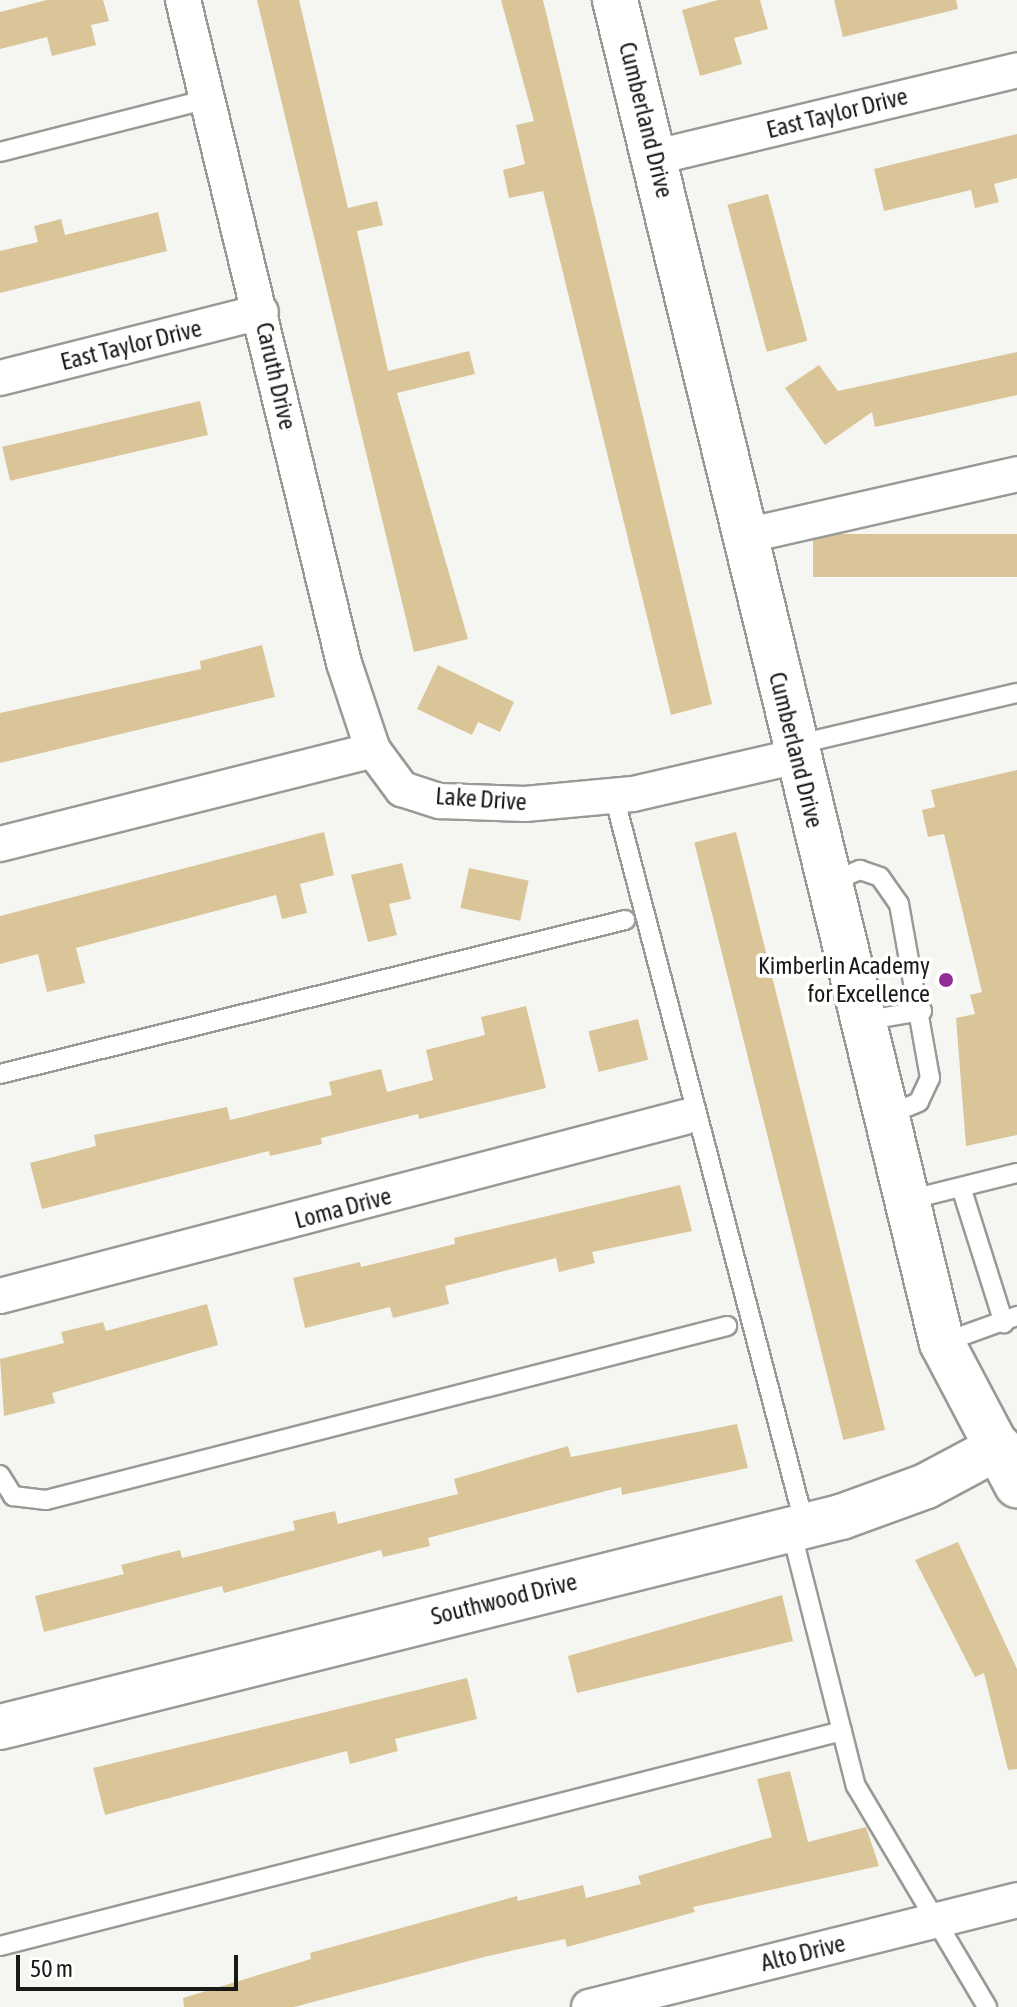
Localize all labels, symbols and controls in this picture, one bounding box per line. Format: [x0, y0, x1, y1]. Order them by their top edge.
street label: Cumberland Drive [613, 39, 679, 201]
street label: East Taylor Drive [764, 82, 910, 144]
street label: East Taylor Drive [58, 314, 204, 376]
street label: Caruth Drive [250, 320, 302, 432]
street label: Cumberland Drive [763, 669, 829, 831]
street label: Lake Drive [434, 781, 528, 817]
place label: Kimberlin Academy for Excellence [758, 952, 930, 1008]
marker: Kimberlin Academy for Excellence [937, 971, 955, 989]
street label: Loma Drive [292, 1181, 394, 1235]
street label: Southwood Drive [428, 1567, 580, 1631]
street label: Alto Drive [758, 1929, 848, 1977]
scale bar [20, 1939, 242, 1989]
text: 50 m [30, 1955, 73, 1982]

